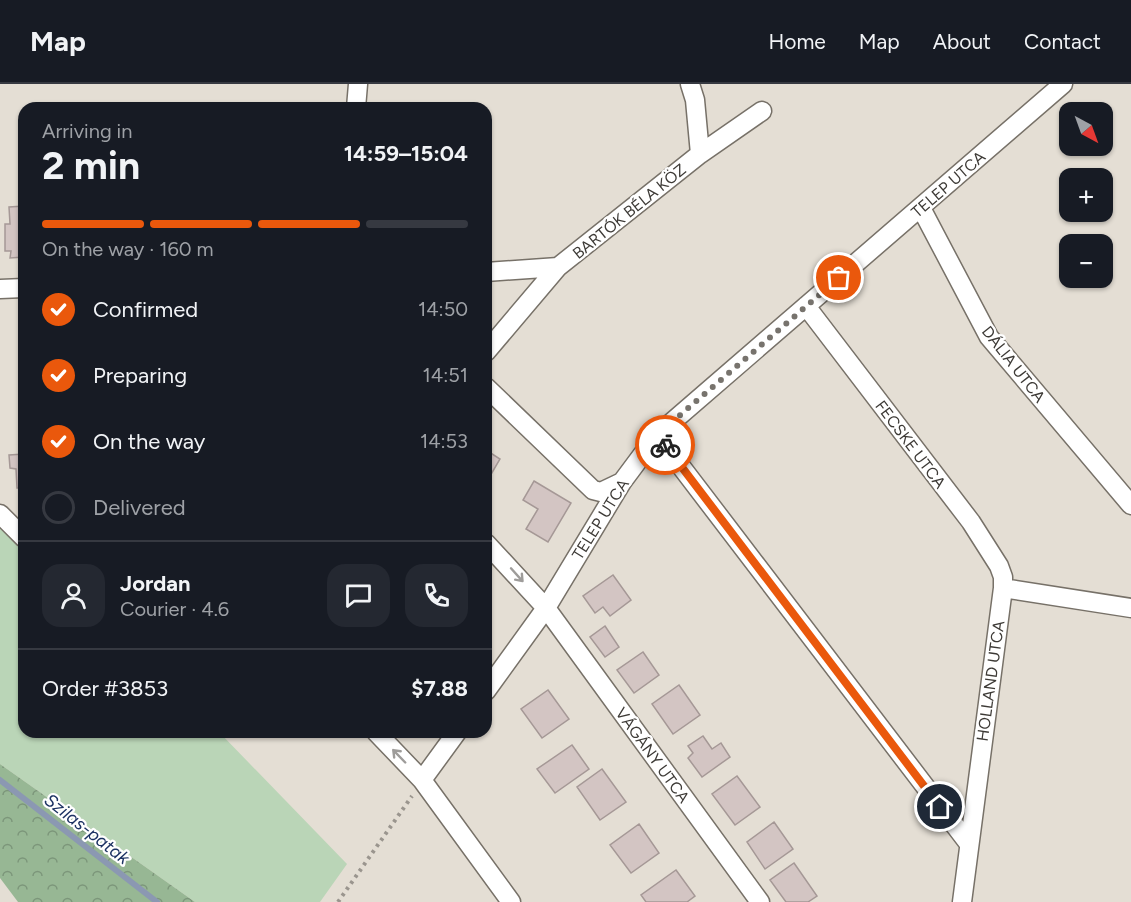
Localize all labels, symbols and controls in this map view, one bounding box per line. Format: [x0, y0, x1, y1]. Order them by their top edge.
text: Map [30, 24, 86, 58]
text: Home [769, 29, 826, 54]
text: Map [859, 29, 900, 54]
text: About [933, 29, 991, 54]
text: Contact [1024, 29, 1101, 54]
north arrow [1059, 102, 1113, 156]
map controls [1059, 102, 1113, 288]
text: Arriving in [42, 119, 132, 143]
text: 14:59–15:04 [344, 140, 468, 167]
text: 2 min [42, 142, 140, 189]
street label: TELEP UTCA [907, 147, 989, 222]
street label: BARTÓK BÉLA KÖZ [569, 160, 690, 263]
button: + [1059, 168, 1113, 222]
button: − [1059, 234, 1113, 288]
text: On the way · 160 m [42, 237, 214, 261]
pin [813, 252, 864, 303]
icon: bag [822, 261, 855, 294]
icon: check [42, 293, 75, 326]
text: Confirmed [93, 296, 198, 323]
text: 14:50 [418, 297, 468, 321]
street label: DÁLIA UTCA [978, 322, 1049, 406]
icon: check [42, 359, 75, 392]
text: Preparing [93, 362, 187, 389]
text: 14:51 [423, 363, 468, 387]
street label: FECSKE UTCA [871, 397, 950, 492]
courier [635, 415, 695, 475]
icon: check [42, 425, 75, 458]
text: On the way [93, 428, 205, 455]
text: 14:53 [420, 429, 468, 453]
icon: bike [649, 429, 682, 462]
street label: TELEP UTCA [568, 475, 633, 563]
text: Delivered [93, 494, 186, 521]
button: person [42, 564, 105, 627]
button: chat [327, 564, 390, 627]
button: phone [405, 564, 468, 627]
one-way arrow [510, 567, 523, 583]
text: Jordan [120, 570, 191, 597]
text: Courier · 4.6 [120, 597, 229, 621]
street label: HOLLAND UTCA [973, 619, 1008, 743]
text: Order #3853 [42, 675, 168, 702]
text: $7.88 [411, 675, 468, 702]
street label: VÁGÁNY UTCA [612, 704, 694, 807]
one-way arrow [392, 749, 406, 764]
pin [914, 781, 965, 832]
water label: Szilas-patak [40, 789, 135, 870]
icon: home [923, 790, 956, 823]

